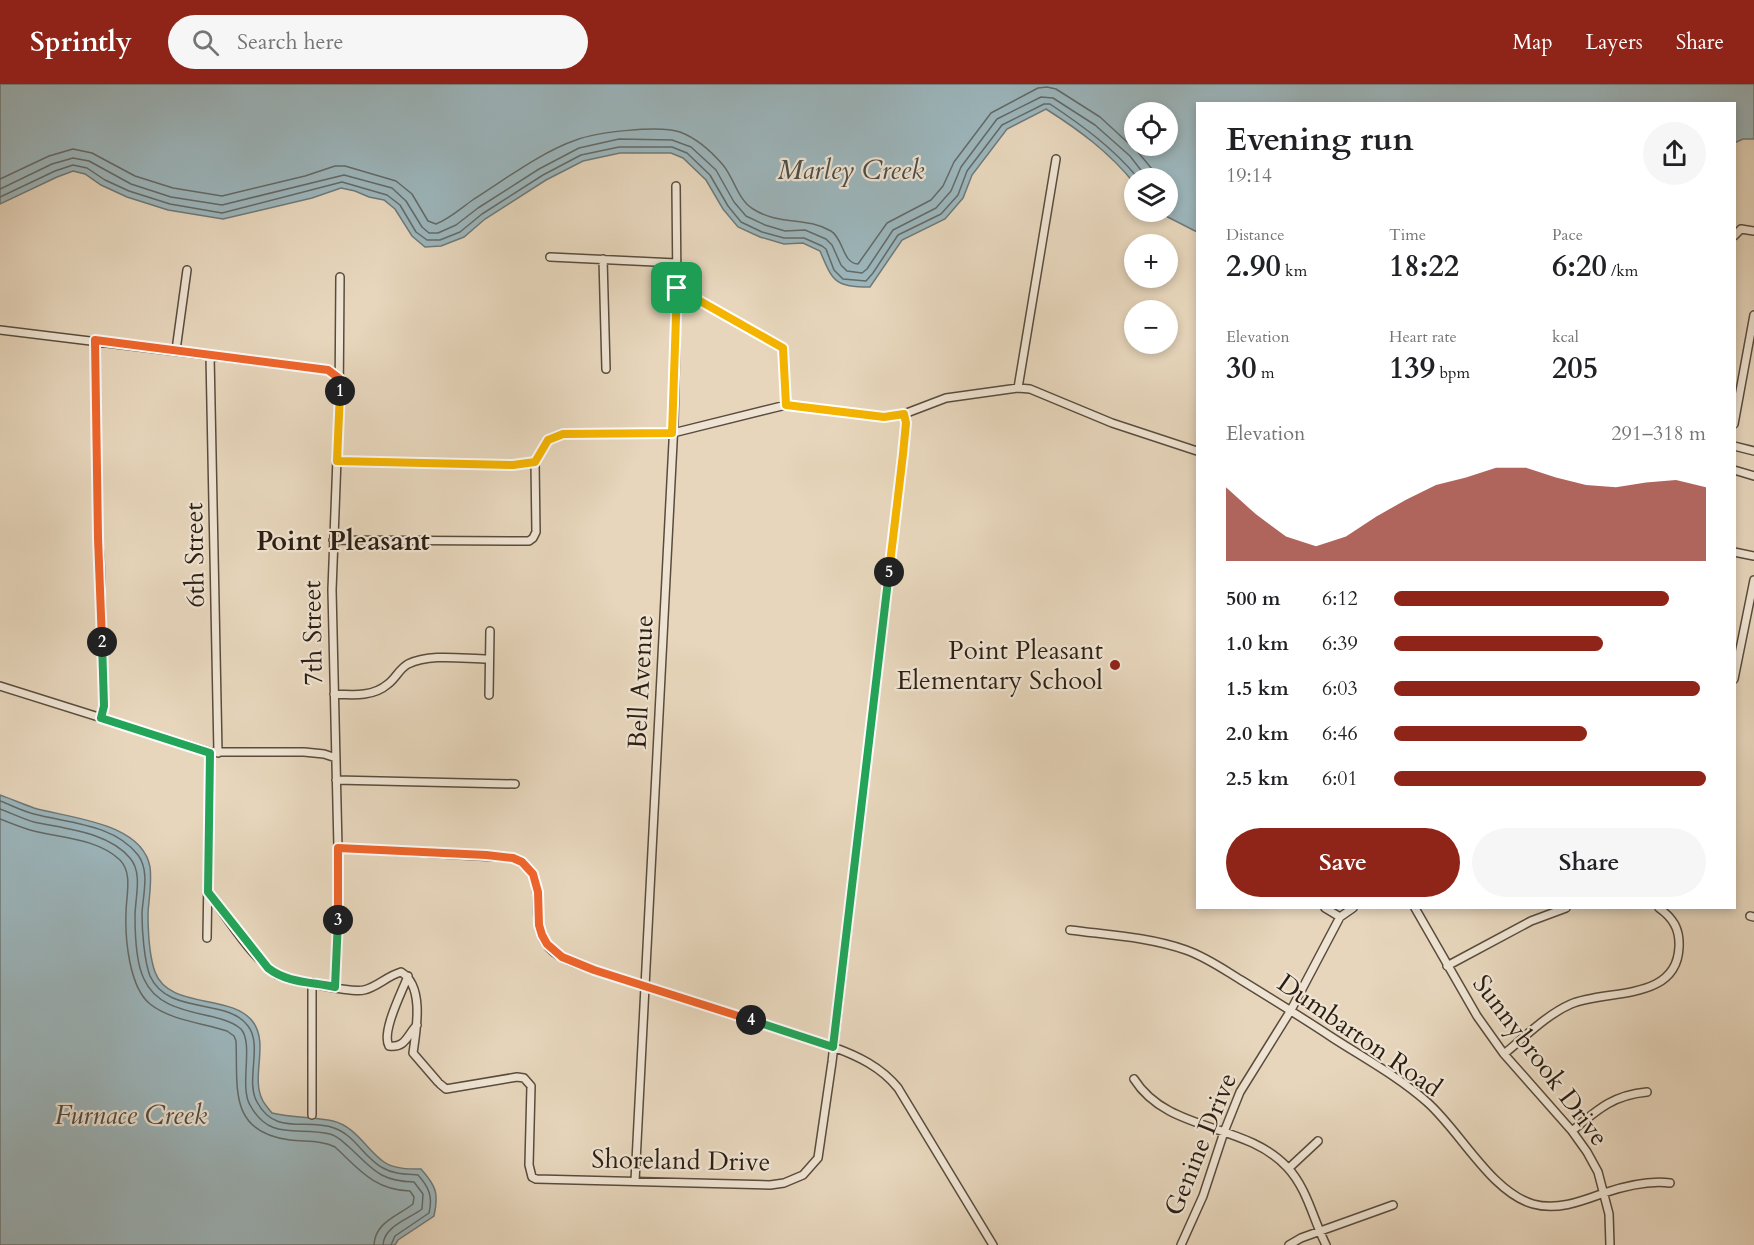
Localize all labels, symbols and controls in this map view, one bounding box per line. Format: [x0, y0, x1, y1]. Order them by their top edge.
search box [168, 15, 588, 69]
text: Sprintly [30, 23, 132, 61]
icon: search [189, 26, 222, 59]
text: Search here [237, 27, 344, 57]
text: Map [1513, 28, 1553, 57]
text: Layers [1586, 28, 1643, 57]
text: Share [1676, 28, 1724, 57]
map controls [1124, 102, 1178, 354]
button: locate [1124, 102, 1178, 156]
text: Evening run [1226, 117, 1414, 162]
button: share [1643, 122, 1706, 185]
water label: Marley Creek [778, 152, 925, 189]
text: 19:14 [1226, 162, 1272, 189]
button: layers [1124, 168, 1178, 222]
text: Distance [1226, 224, 1284, 246]
text: Time [1389, 224, 1426, 246]
text: Pace [1552, 224, 1583, 246]
button: + [1124, 234, 1178, 288]
text: 2.90 [1226, 246, 1281, 287]
text: 18:22 [1389, 246, 1459, 287]
text: 6:20 [1552, 246, 1607, 287]
text: km [1281, 260, 1307, 282]
text: /km [1607, 260, 1638, 282]
pin [651, 262, 702, 313]
icon: arrive [660, 271, 693, 304]
button: − [1124, 300, 1178, 354]
text: Elevation [1226, 326, 1290, 348]
text: Heart rate [1389, 326, 1457, 348]
text: kcal [1552, 326, 1579, 348]
text: 30 [1226, 348, 1257, 389]
text: 139 [1389, 348, 1435, 389]
text: 205 [1552, 348, 1598, 389]
text: m [1257, 362, 1275, 384]
text: bpm [1435, 362, 1470, 384]
pin: 1 [325, 376, 355, 406]
text: 1 [336, 380, 344, 402]
text: Elevation [1226, 420, 1305, 447]
text: 291–318 m [1611, 420, 1706, 447]
street label: 6th Street [176, 502, 213, 608]
district label: Point Pleasant [256, 523, 430, 560]
pin: 5 [874, 557, 904, 587]
text: 5 [885, 561, 893, 583]
street label: 7th Street [294, 580, 331, 686]
text: 500 m [1226, 585, 1281, 612]
text: 6:12 [1322, 585, 1358, 612]
street label: Bell Avenue [620, 614, 661, 750]
pin: 2 [87, 627, 117, 657]
text: 1.0 km [1226, 630, 1289, 657]
text: 6:39 [1322, 630, 1358, 657]
text: 2 [98, 631, 106, 653]
place label: Point Pleasant Elementary School [896, 633, 1103, 698]
marker: Point Pleasant Elementary School [1108, 658, 1122, 672]
text: 1.5 km [1226, 675, 1289, 702]
text: 6:03 [1322, 675, 1358, 702]
text: 2.0 km [1226, 720, 1289, 747]
text: 6:46 [1322, 720, 1358, 747]
text: 2.5 km [1226, 765, 1289, 792]
text: 6:01 [1322, 765, 1358, 792]
button: Save [1226, 828, 1460, 897]
button: Share [1472, 828, 1706, 897]
pin: 3 [323, 905, 353, 935]
text: 3 [334, 909, 342, 931]
street label: Dumbarton Road [1271, 966, 1449, 1105]
street label: Sunnybrook Drive [1465, 968, 1617, 1153]
pin: 4 [736, 1005, 766, 1035]
text: 4 [747, 1009, 755, 1031]
street label: Genine Drive [1156, 1068, 1245, 1221]
water label: Furnace Creek [55, 1097, 208, 1134]
street label: Shoreland Drive [591, 1141, 771, 1180]

